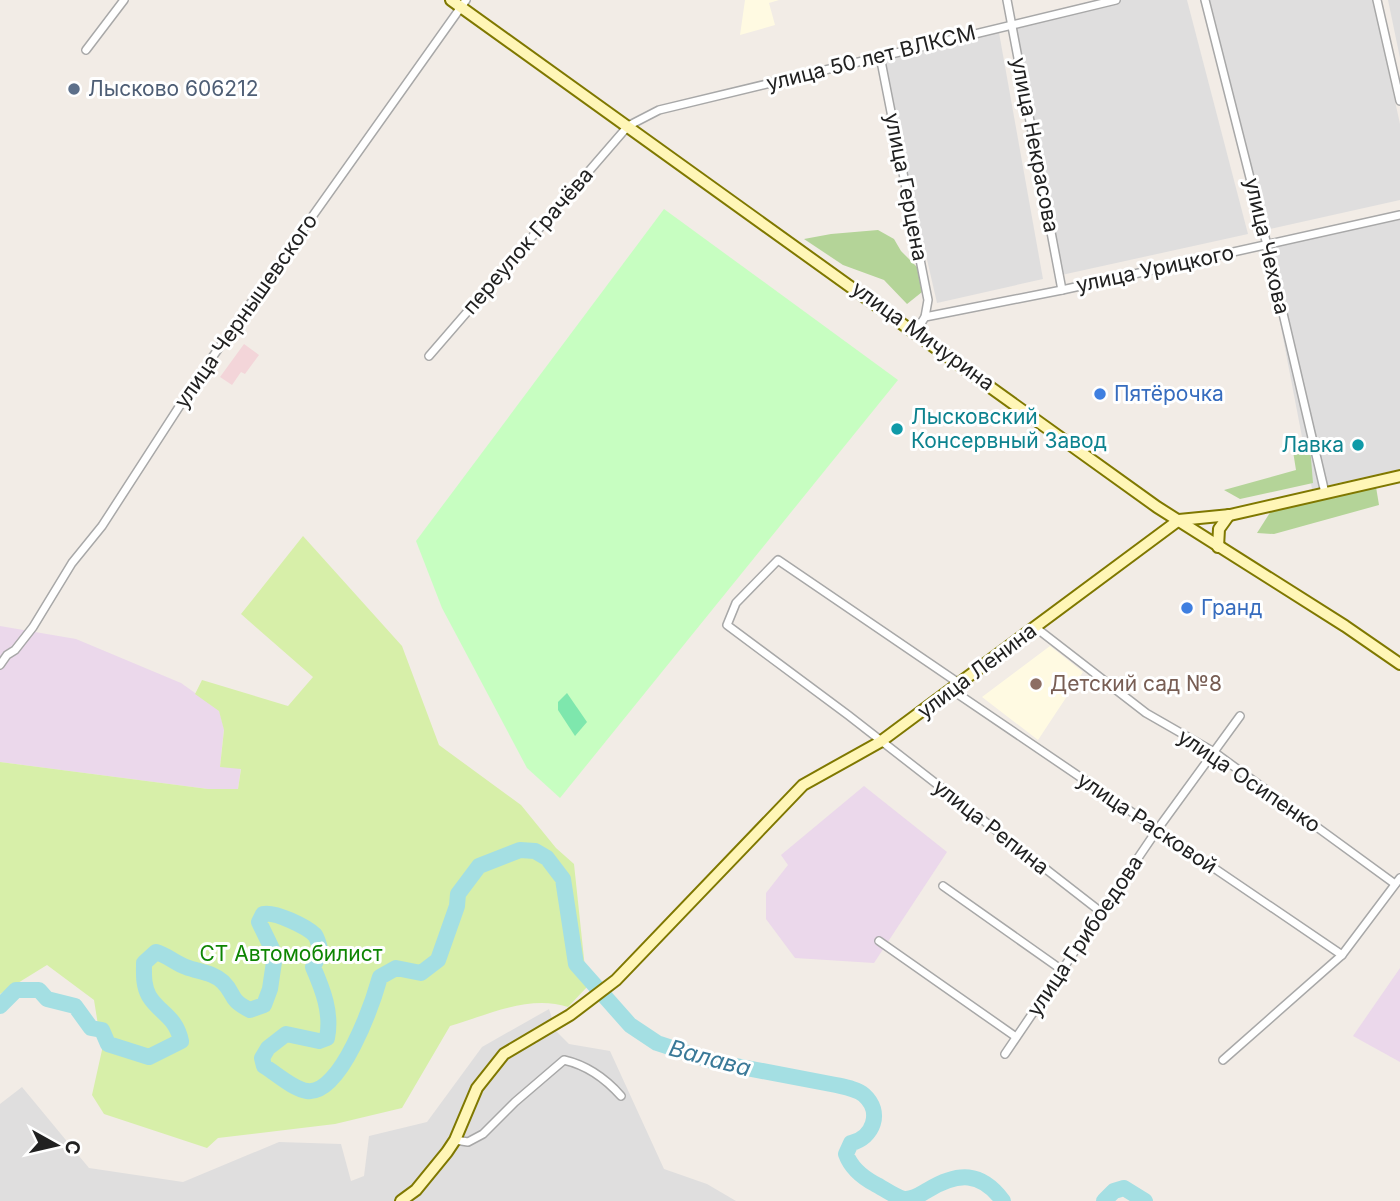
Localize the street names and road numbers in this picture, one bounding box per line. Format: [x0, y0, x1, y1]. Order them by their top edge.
street label: улица 50 лет ВЛКСМ [764, 19, 978, 96]
street label: улица Некрасова [1006, 55, 1065, 235]
street label: улица Герцена [880, 111, 933, 263]
street label: переулок Грачёва [457, 162, 598, 319]
street label: улица Чехова [1240, 175, 1295, 317]
street label: улица Чернышевского [169, 209, 322, 413]
street label: улица Урицкого [1074, 240, 1236, 297]
street label: улица Мичурина [847, 275, 999, 396]
street label: улица Ленина [912, 618, 1041, 723]
street label: улица Осипенко [1173, 724, 1325, 838]
street label: улица Расковой [1073, 767, 1222, 879]
street label: улица Репина [928, 774, 1054, 880]
street label: улица Грибоедова [1022, 851, 1148, 1021]

